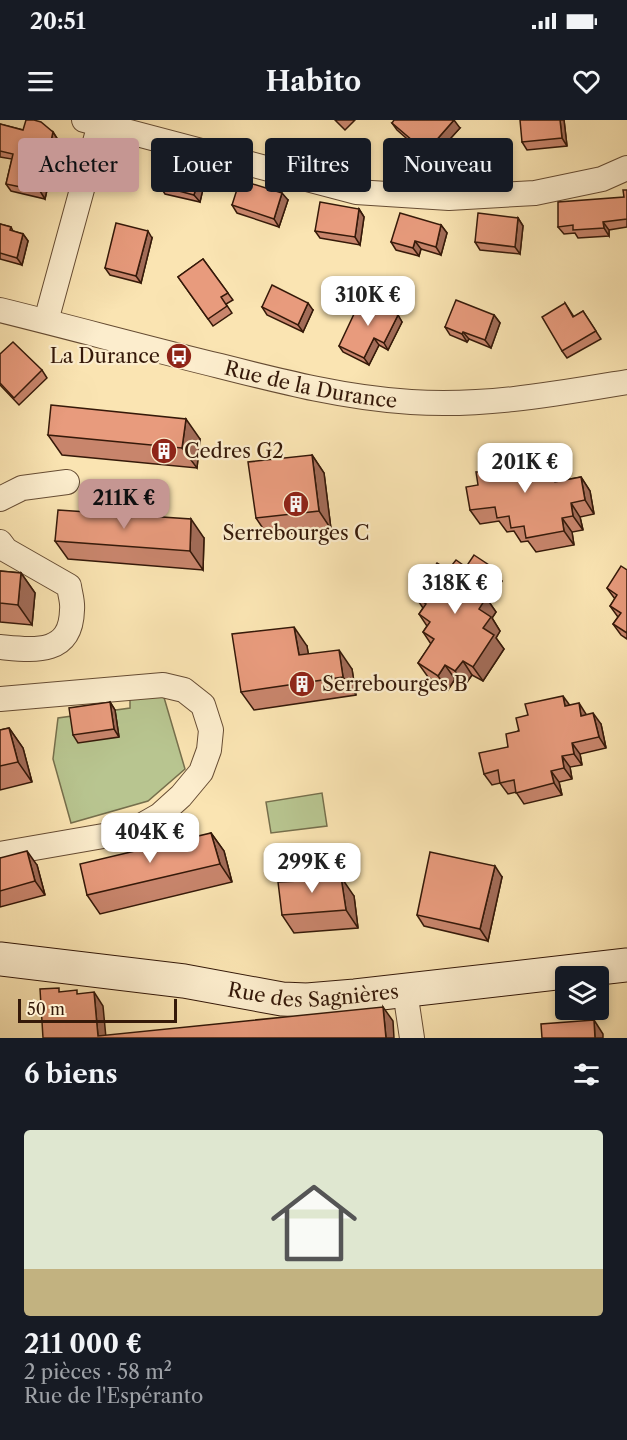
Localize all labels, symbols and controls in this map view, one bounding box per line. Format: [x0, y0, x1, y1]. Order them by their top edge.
text: 20:51 [30, 8, 86, 35]
icon: menu [24, 65, 57, 98]
text: Habito [266, 65, 361, 98]
icon: heart [570, 65, 603, 98]
chip: Acheter [18, 138, 139, 192]
chip: Louer [151, 138, 253, 192]
chip: Filtres [265, 138, 371, 192]
chip: Nouveau [383, 138, 513, 192]
pin: 310K € [319, 276, 417, 327]
text: 310K € [335, 283, 401, 307]
bus stop icon: La Durance [164, 341, 194, 371]
place label: La Durance [50, 344, 160, 368]
street label: Rue de la Durance [222, 356, 398, 413]
building icon: Cedres G2 [149, 436, 179, 466]
place label: Cedres G2 [184, 439, 284, 463]
pin: 201K € [476, 443, 574, 494]
text: 201K € [492, 450, 558, 474]
pin: 211K € [75, 479, 173, 530]
text: 211K € [92, 486, 156, 510]
building icon: Serrebourges C [281, 489, 311, 519]
place label: Serrebourges C [222, 521, 370, 545]
pin: 318K € [406, 564, 504, 615]
text: 318K € [422, 571, 488, 595]
building icon: Serrebourges B [287, 669, 317, 699]
place label: Serrebourges B [322, 672, 468, 696]
pin: 404K € [101, 813, 199, 864]
text: 404K € [115, 820, 185, 844]
pin: 299K € [263, 843, 361, 894]
text: 299K € [278, 850, 346, 874]
map controls [555, 966, 609, 1020]
button: layers [555, 966, 609, 1020]
street label: Rue des Sagnières [226, 977, 400, 1012]
scale bar [18, 996, 177, 1024]
text: 50 m [27, 999, 65, 1019]
text: 6 biens [24, 1058, 118, 1090]
icon: filters [570, 1058, 603, 1091]
icon: home [260, 1169, 368, 1277]
text: 211 000 € [24, 1328, 142, 1360]
text: 2 pièces · 58 m² [24, 1360, 172, 1384]
text: Rue de l'Espéranto [24, 1384, 203, 1408]

